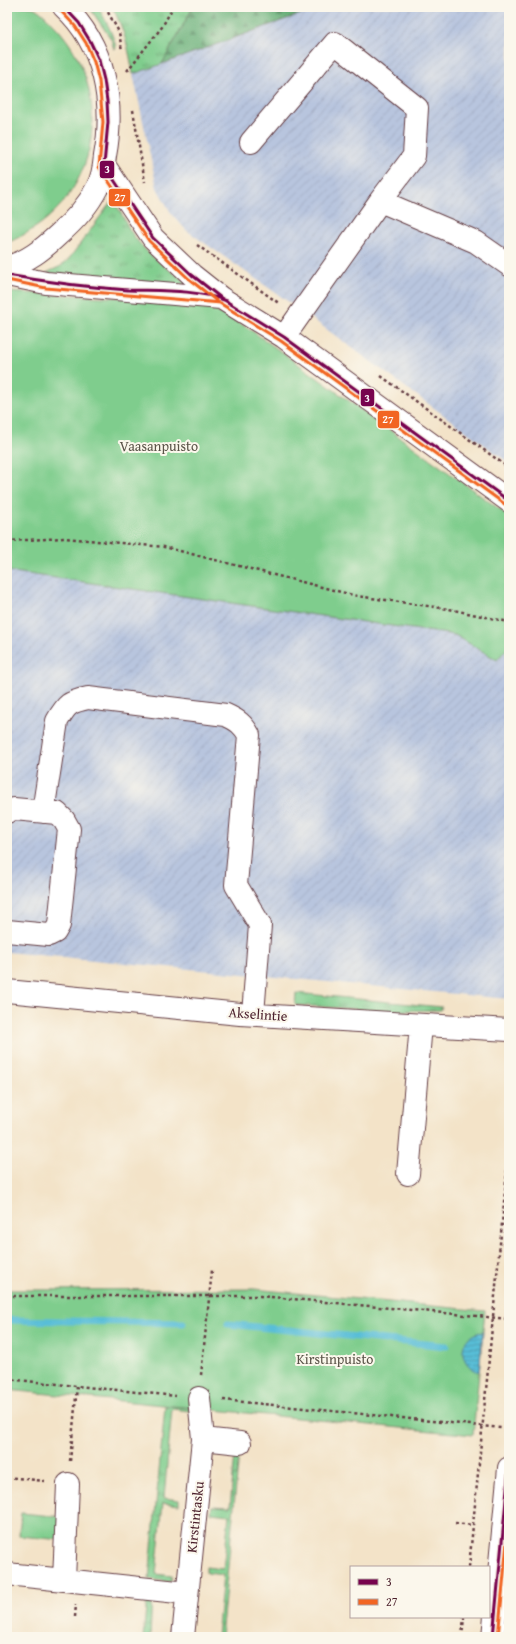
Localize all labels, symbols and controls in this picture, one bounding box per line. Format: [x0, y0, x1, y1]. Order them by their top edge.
line badge: 3 [99, 160, 115, 179]
text: 3 [104, 161, 110, 177]
line badge: 27 [108, 188, 131, 207]
text: 27 [114, 189, 126, 205]
line badge: 3 [360, 388, 375, 407]
text: 3 [364, 390, 370, 406]
line badge: 27 [377, 410, 400, 429]
text: 27 [382, 411, 394, 427]
park label: Vaasanpuisto [120, 436, 198, 456]
street label: Akselintie [228, 1002, 288, 1026]
park label: Kirstinpuisto [297, 1349, 373, 1369]
street label: Kirstintasku [181, 1480, 209, 1554]
legend [350, 1566, 490, 1618]
text: 3 [386, 1573, 392, 1590]
text: 27 [386, 1593, 398, 1610]

